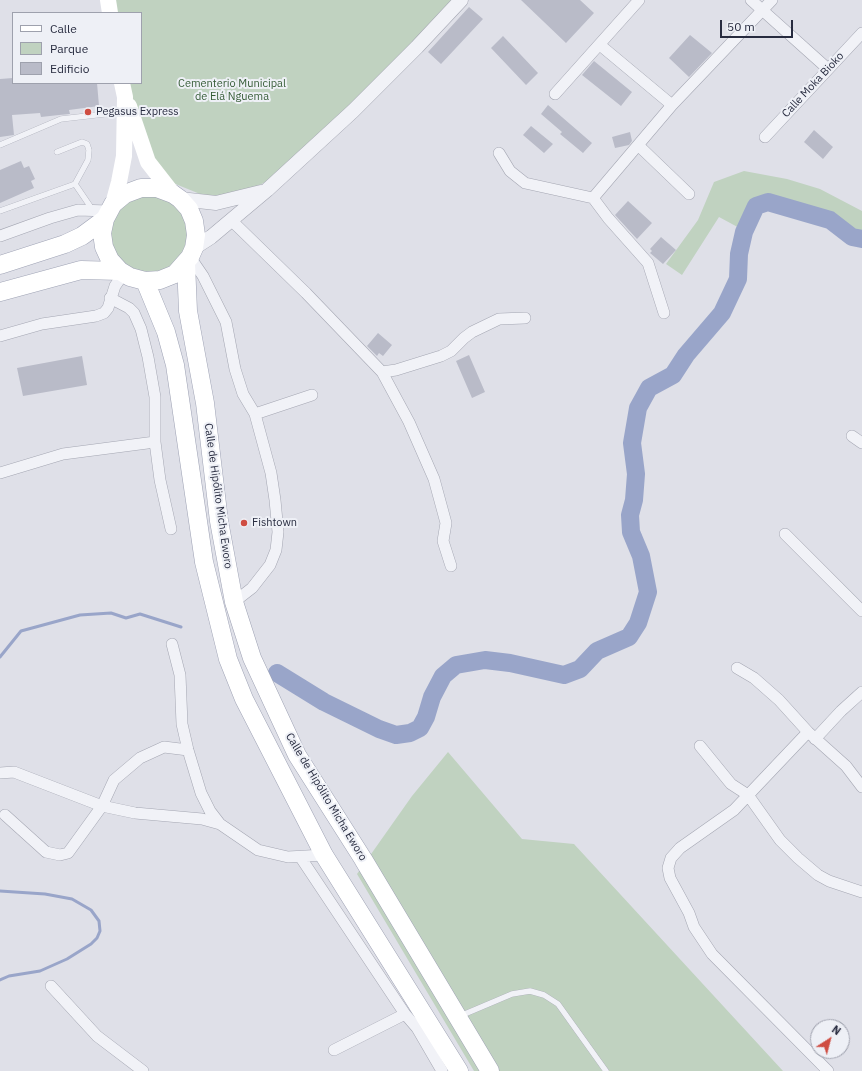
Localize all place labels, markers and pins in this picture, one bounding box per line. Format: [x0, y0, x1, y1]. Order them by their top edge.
place label: Pegasus Express [96, 105, 179, 119]
marker: Pegasus Express [83, 107, 93, 117]
place label: Fishtown [252, 516, 297, 530]
marker: Fishtown [239, 518, 249, 528]

